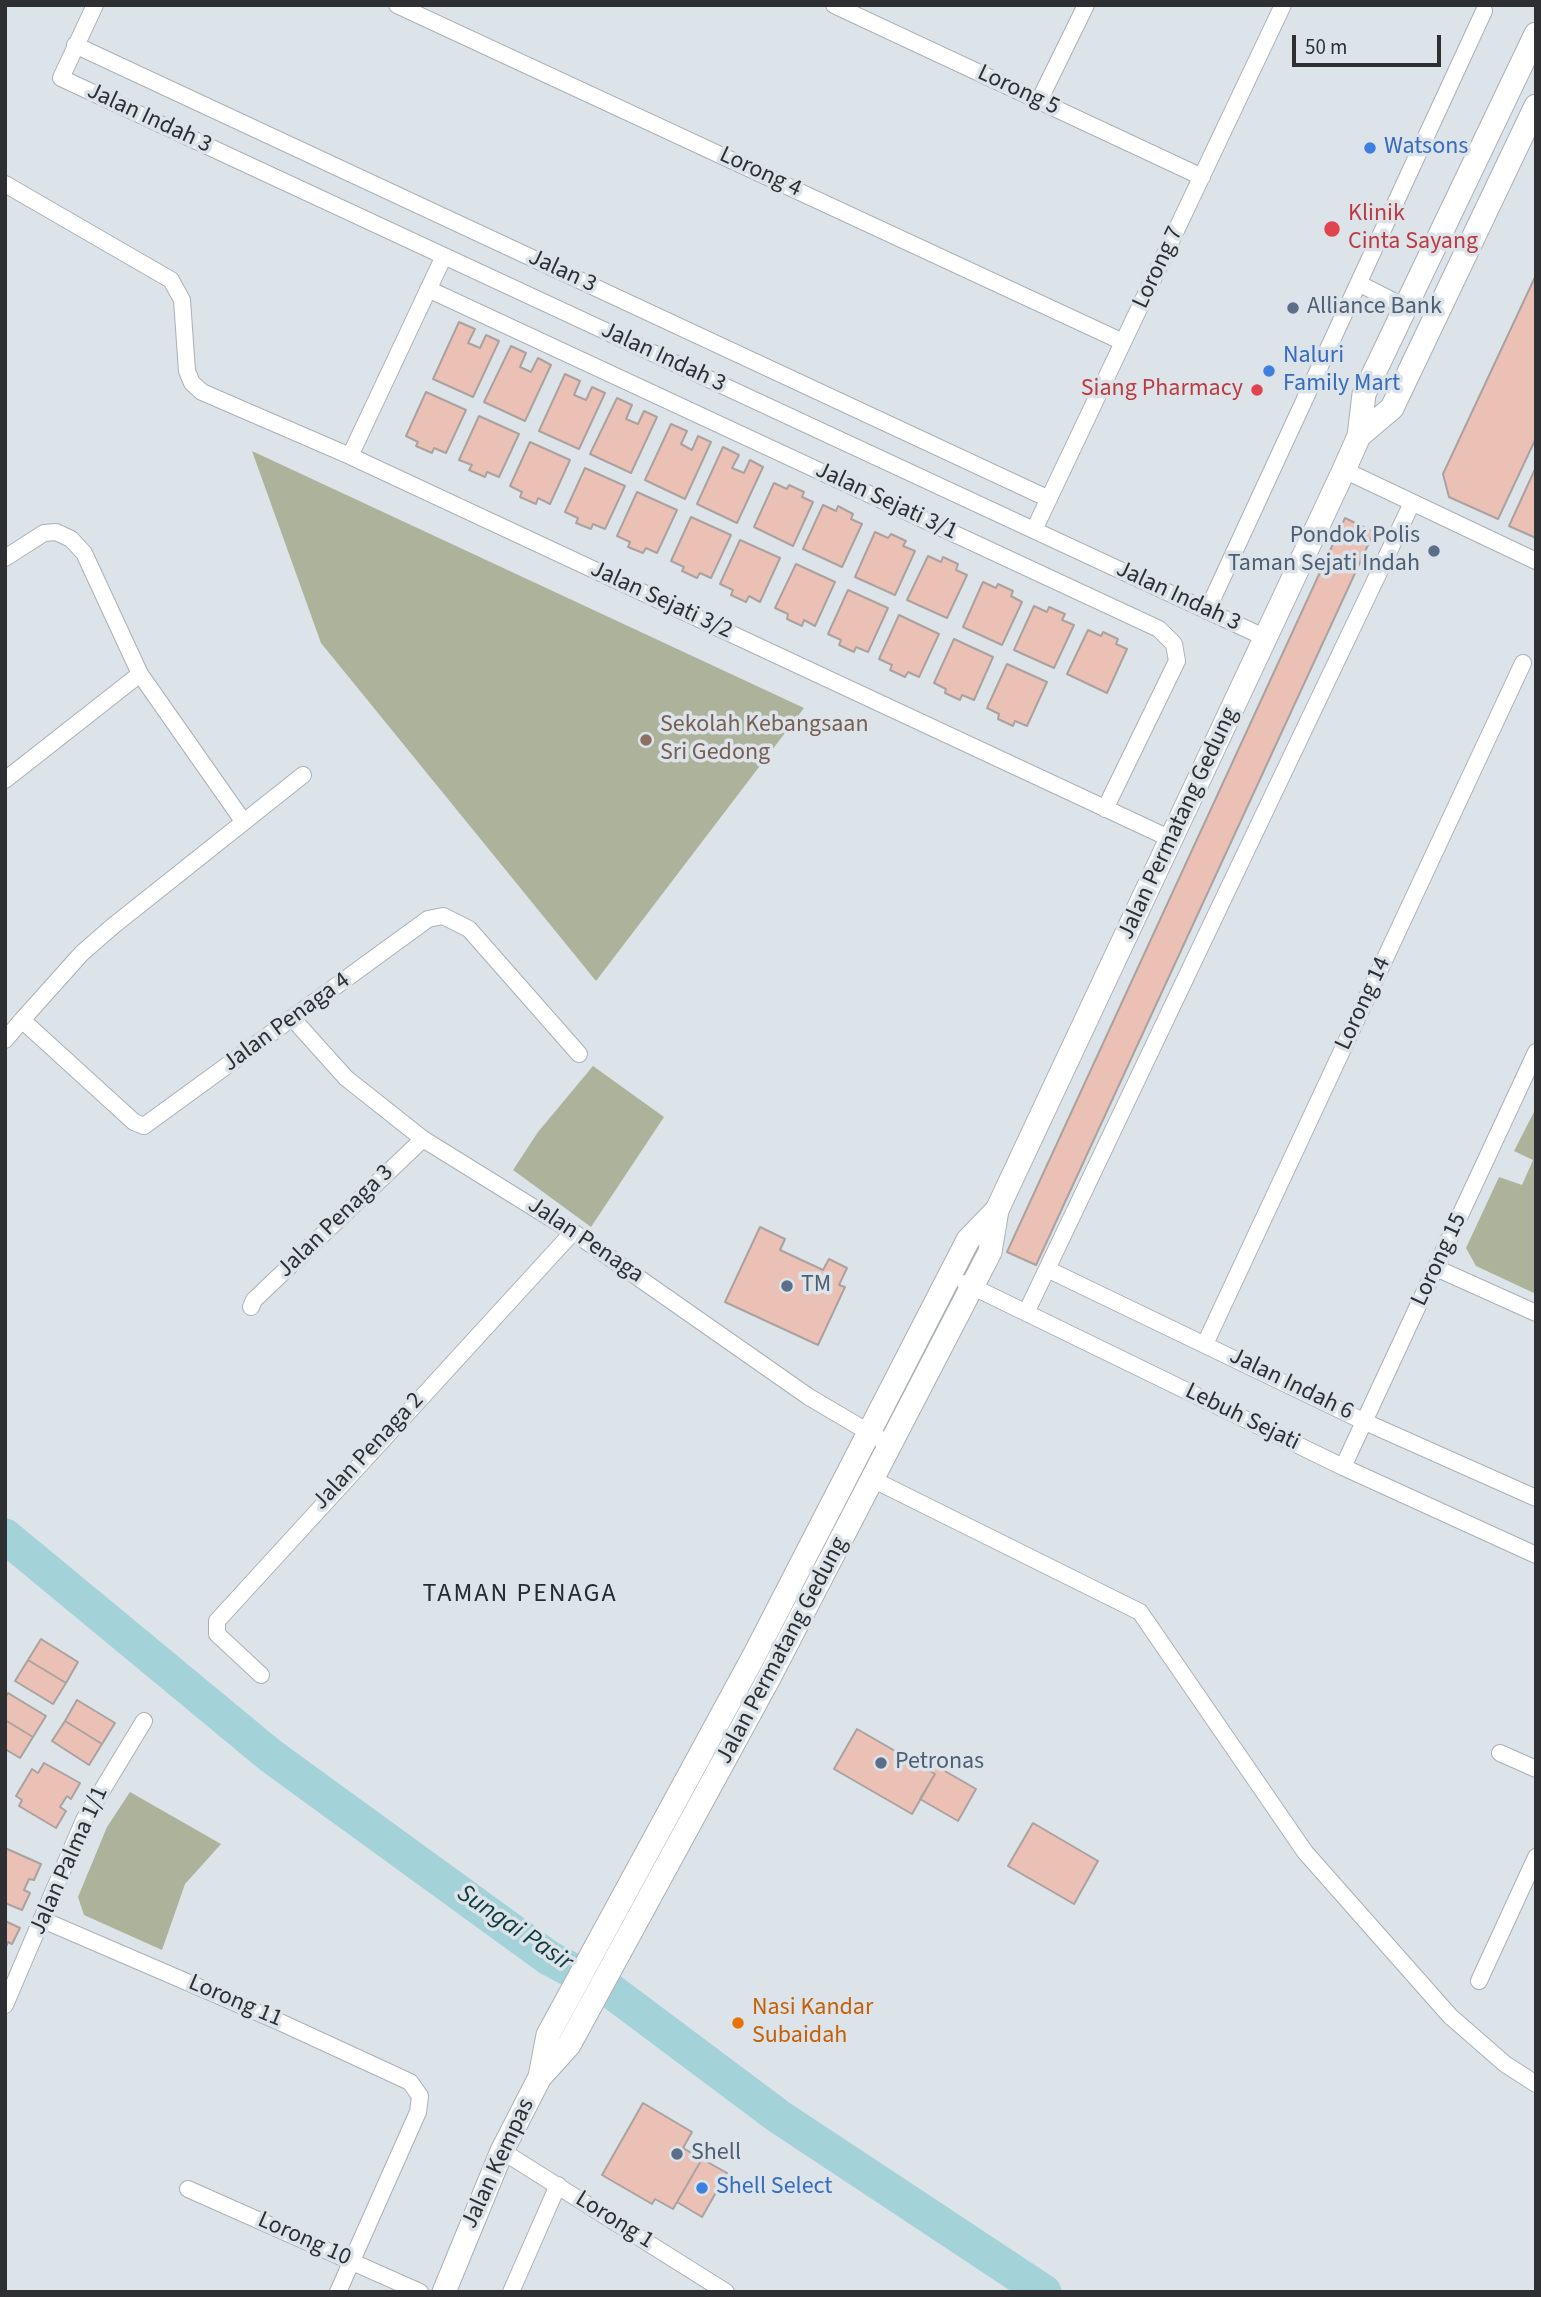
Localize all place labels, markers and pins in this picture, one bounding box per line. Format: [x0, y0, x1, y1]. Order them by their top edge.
place label: Watsons [1384, 134, 1468, 162]
marker: Watsons [1362, 140, 1378, 156]
place label: Klinik Cinta Sayang [1348, 201, 1478, 257]
marker: Klinik Cinta Sayang [1322, 219, 1342, 239]
place label: Alliance Bank [1307, 294, 1442, 322]
marker: Alliance Bank [1285, 300, 1301, 316]
place label: Naluri Family Mart [1283, 343, 1400, 399]
marker: Naluri Family Mart [1261, 363, 1277, 379]
place label: Siang Pharmacy [1081, 376, 1243, 404]
marker: Siang Pharmacy [1249, 382, 1265, 398]
place label: Pondok Polis Taman Sejati Indah [1228, 523, 1420, 579]
marker: Pondok Polis Taman Sejati Indah [1426, 543, 1442, 559]
place label: Sekolah Kebangsaan Sri Gedong [660, 712, 869, 768]
marker: Sekolah Kebangsaan Sri Gedong [638, 732, 654, 748]
place label: TM [801, 1272, 831, 1300]
marker: TM [779, 1278, 795, 1294]
place label: Petronas [895, 1749, 984, 1777]
marker: Petronas [873, 1755, 889, 1771]
place label: Nasi Kandar Subaidah [752, 1995, 873, 2051]
marker: Nasi Kandar Subaidah [730, 2015, 746, 2031]
place label: Shell [691, 2140, 741, 2168]
marker: Shell [669, 2146, 685, 2162]
place label: Shell Select [716, 2174, 832, 2202]
marker: Shell Select [694, 2180, 710, 2196]

